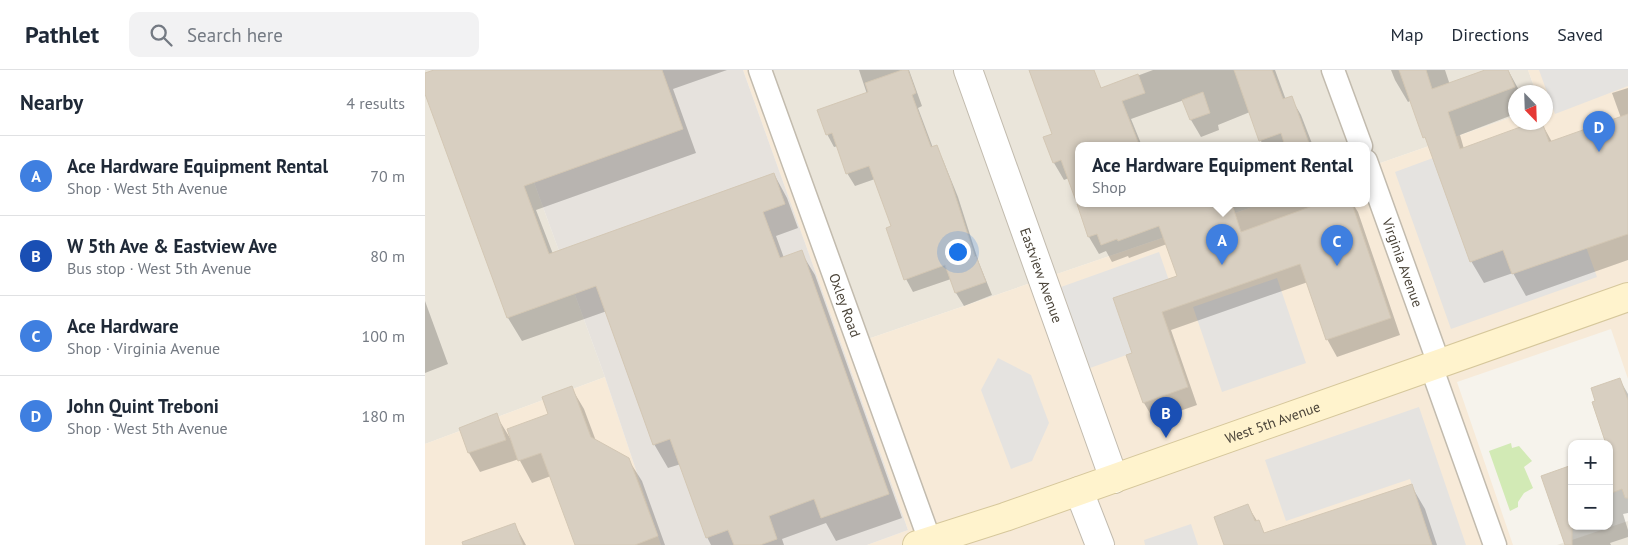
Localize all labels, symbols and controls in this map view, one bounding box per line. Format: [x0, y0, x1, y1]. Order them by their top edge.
search box [129, 12, 479, 57]
text: Pathlet [25, 19, 99, 50]
icon: search [147, 21, 175, 49]
text: Search here [187, 23, 283, 47]
text: Map [1391, 23, 1423, 46]
text: Directions [1451, 23, 1529, 46]
text: Saved [1557, 23, 1603, 46]
north arrow [1508, 85, 1553, 130]
text: Nearby [20, 89, 83, 116]
text: 4 results [346, 93, 405, 113]
pin: D [1583, 111, 1615, 152]
popup [1075, 142, 1370, 207]
text: Ace Hardware Equipment Rental [1092, 153, 1353, 177]
text: Ace Hardware Equipment Rental [67, 154, 328, 178]
text: A [31, 166, 41, 186]
text: 70 m [370, 166, 405, 186]
text: Shop [1092, 177, 1126, 197]
text: Shop · West 5th Avenue [67, 178, 228, 198]
street label: Virginia Avenue [1378, 215, 1427, 310]
pin: A [1206, 224, 1238, 265]
street label: Eastview Avenue [1016, 225, 1067, 325]
pin: C [1321, 225, 1353, 266]
text: W 5th Ave & Eastview Ave [67, 234, 277, 258]
your location [945, 239, 971, 265]
text: B [31, 246, 41, 266]
text: 80 m [370, 246, 405, 266]
text: Bus stop · West 5th Avenue [67, 258, 251, 278]
street label: Oxley Road [825, 271, 865, 340]
text: Ace Hardware [67, 314, 179, 338]
text: C [32, 326, 40, 346]
text: 100 m [362, 326, 405, 346]
text: Shop · Virginia Avenue [67, 338, 220, 358]
text: John Quint Treboni [67, 394, 219, 418]
pin: B [1150, 397, 1182, 438]
street label: West 5th Avenue [1222, 397, 1322, 448]
text: D [31, 406, 41, 426]
text: 180 m [362, 406, 405, 426]
text: Shop · West 5th Avenue [67, 418, 228, 438]
map controls [1568, 440, 1613, 530]
button: + [1568, 440, 1613, 485]
button: − [1568, 485, 1613, 530]

